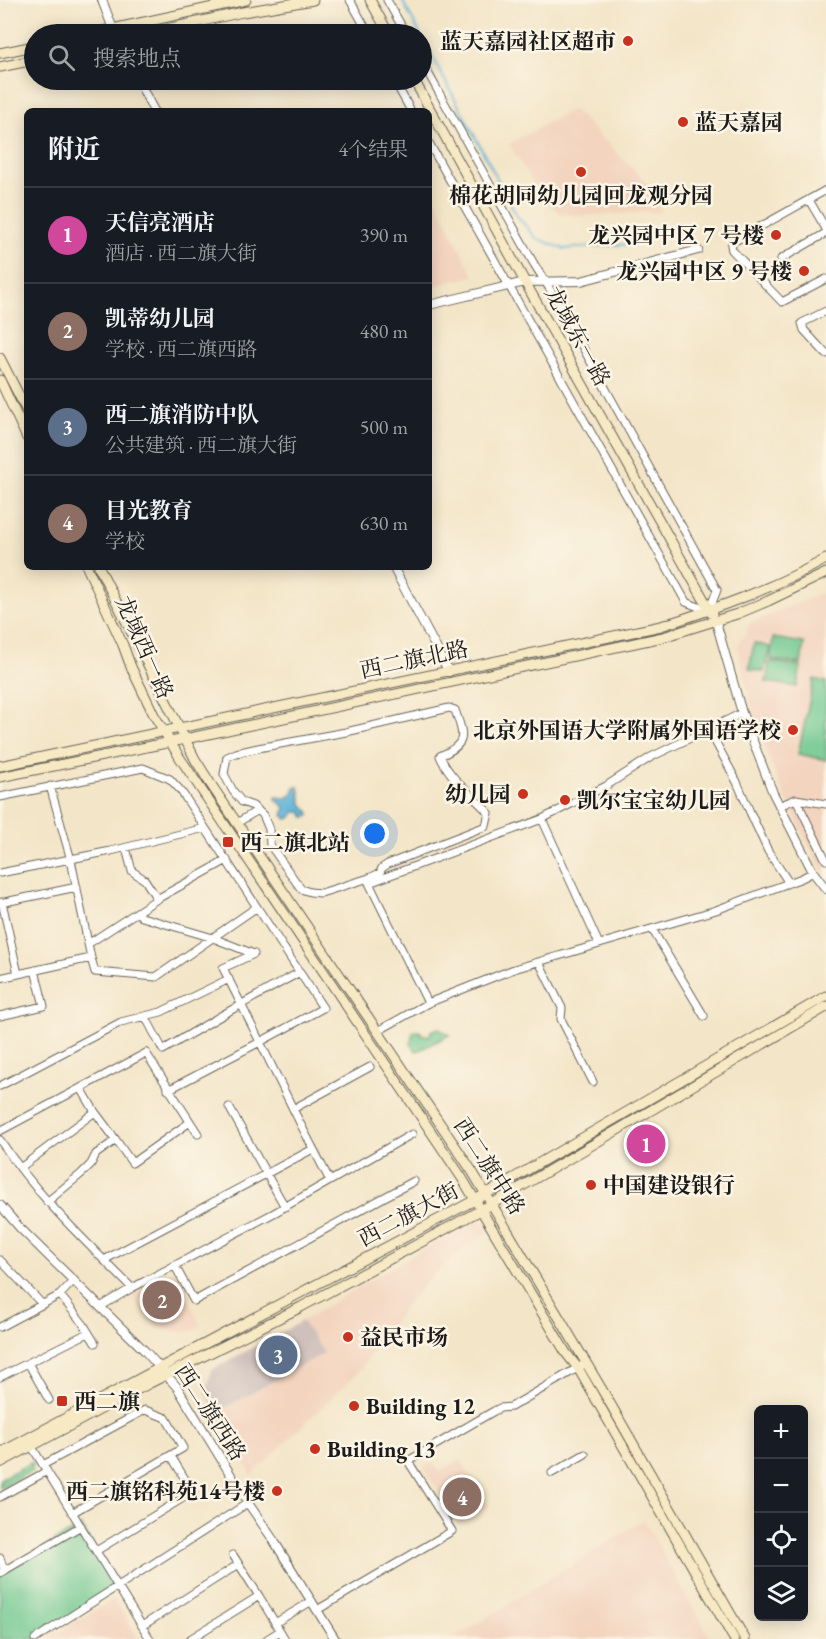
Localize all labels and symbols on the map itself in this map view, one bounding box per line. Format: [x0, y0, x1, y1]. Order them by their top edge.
place label: 蓝天嘉园社区超市 [440, 27, 616, 56]
marker: 蓝天嘉园社区超市 [621, 34, 635, 48]
place label: 蓝天嘉园 [695, 108, 783, 137]
marker: 蓝天嘉园 [676, 115, 690, 129]
marker: 棉花胡同幼儿园回龙观分园 [574, 165, 588, 179]
place label: 棉花胡同幼儿园回龙观分园 [449, 181, 713, 210]
place label: 龙兴园中区 7 号楼 [588, 221, 764, 250]
marker: 龙兴园中区 7 号楼 [769, 228, 783, 242]
place label: 龙兴园中区 9 号楼 [616, 257, 792, 286]
marker: 龙兴园中区 9 号楼 [797, 264, 811, 278]
street label: 龙域东一路 [538, 281, 617, 391]
street label: 龙域西一路 [109, 591, 180, 703]
street label: 西二旗北路 [357, 634, 471, 685]
place label: 北京外国语大学附属外国语学校 [473, 716, 781, 745]
marker: 北京外国语大学附属外国语学校 [786, 723, 800, 737]
place label: 幼儿园 [445, 780, 511, 809]
place label: 凯尔宝宝幼儿园 [577, 786, 731, 815]
marker: 幼儿园 [516, 787, 530, 801]
marker: 凯尔宝宝幼儿园 [558, 793, 572, 807]
your location [360, 819, 389, 848]
place label: 西二旗北站 [240, 828, 350, 857]
marker: 西二旗北站 [221, 835, 235, 849]
street label: 西二旗中路 [447, 1112, 532, 1220]
pin: 1 [626, 1122, 666, 1166]
place label: 中国建设银行 [603, 1171, 735, 1200]
street label: 西二旗大街 [353, 1176, 464, 1253]
marker: 中国建设银行 [584, 1178, 598, 1192]
pin: 2 [142, 1278, 182, 1322]
place label: 益民市场 [360, 1323, 448, 1352]
marker: 益民市场 [341, 1330, 355, 1344]
pin: 3 [258, 1332, 298, 1378]
street label: 西二旗西路 [168, 1358, 253, 1466]
place label: 西二旗 [74, 1387, 140, 1416]
place label: Building 12 [366, 1392, 475, 1421]
marker: 西二旗 [55, 1394, 69, 1408]
marker: Building 12 [347, 1399, 361, 1413]
place label: Building 13 [327, 1435, 436, 1464]
marker: Building 13 [308, 1442, 322, 1456]
pin: 4 [442, 1474, 482, 1520]
place label: 西二旗铭科苑14号楼 [66, 1477, 265, 1506]
marker: 西二旗铭科苑14号楼 [270, 1484, 284, 1498]

